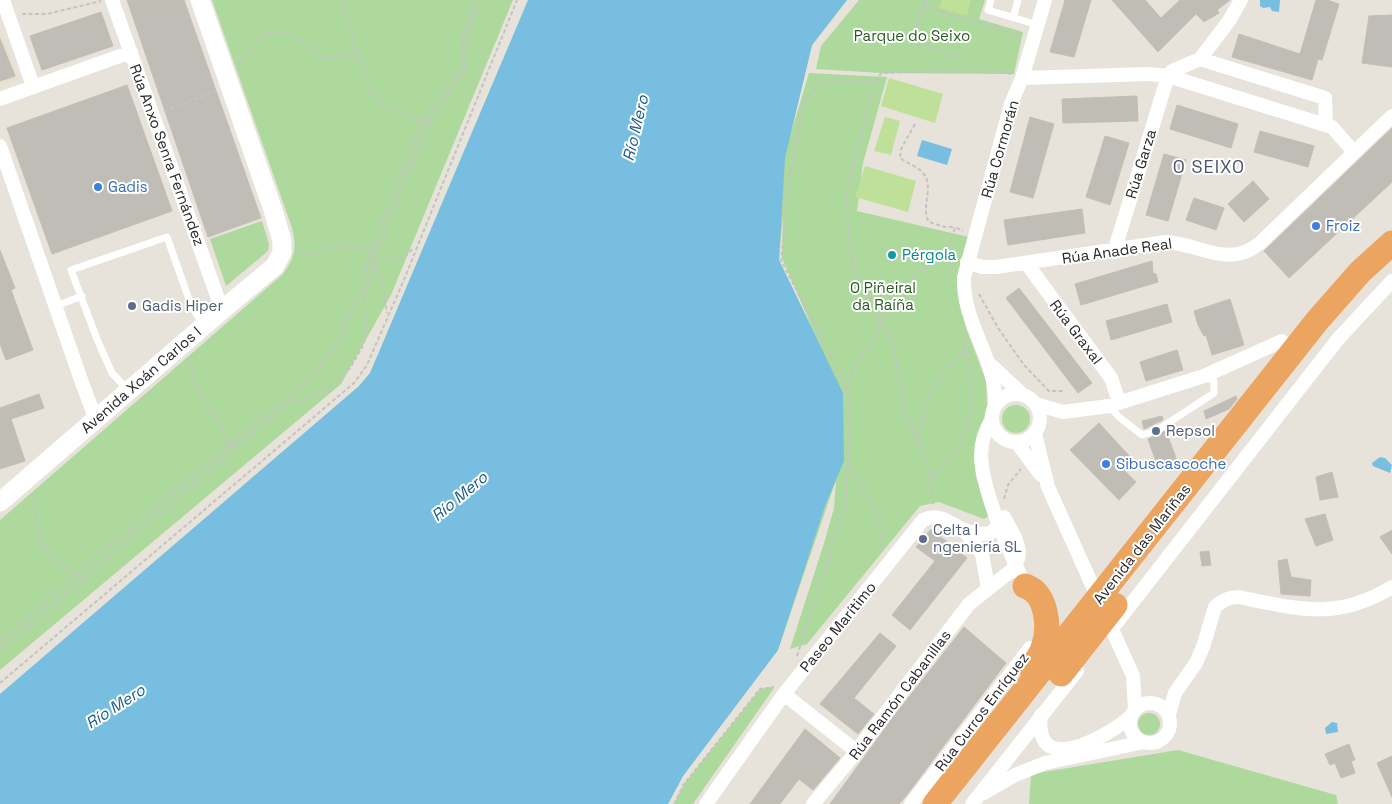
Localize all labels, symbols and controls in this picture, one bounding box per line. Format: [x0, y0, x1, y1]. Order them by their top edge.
park label: Parque do Seixo [854, 26, 970, 45]
street label: Rúa Anxo Senra Fernández [126, 61, 209, 248]
water label: Río Mero [618, 92, 653, 163]
street label: Rúa Cormorán [976, 98, 1023, 200]
street label: Rúa Garza [1121, 126, 1160, 201]
district label: O SEIXO [1173, 155, 1245, 178]
place label: Gadis [108, 177, 148, 196]
marker: Gadis [92, 181, 104, 193]
place label: Froiz [1326, 216, 1360, 235]
marker: Froiz [1310, 220, 1322, 232]
street label: Rúa Anade Real [1061, 233, 1173, 268]
place label: Pérgola [902, 245, 957, 264]
marker: Pérgola [886, 249, 898, 261]
park label: O Piñeiral da Raíña [850, 278, 916, 314]
place label: Gadis Hiper [142, 296, 223, 315]
street label: Rúa Graxal [1046, 296, 1107, 368]
marker: Gadis Hiper [126, 300, 138, 312]
street label: Avenida Xoán Carlos I [77, 322, 205, 437]
place label: Repsol [1166, 421, 1215, 440]
marker: Repsol [1150, 425, 1162, 437]
place label: Sibuscascoche [1116, 454, 1226, 473]
marker: Sibuscascoche [1100, 458, 1112, 470]
water label: Río Mero [427, 466, 493, 526]
street label: Avenida das Mariñas [1089, 480, 1195, 608]
place label: Celta I ngeniería SL [933, 520, 1022, 556]
marker: Celta I ngeniería SL [917, 533, 929, 545]
street label: Paseo Marítimo [795, 578, 880, 676]
street label: Rúa Ramón Cabanillas [845, 626, 955, 763]
street label: Rúa Curros Enríquez [931, 648, 1033, 775]
water label: Río Mero [81, 679, 150, 733]

